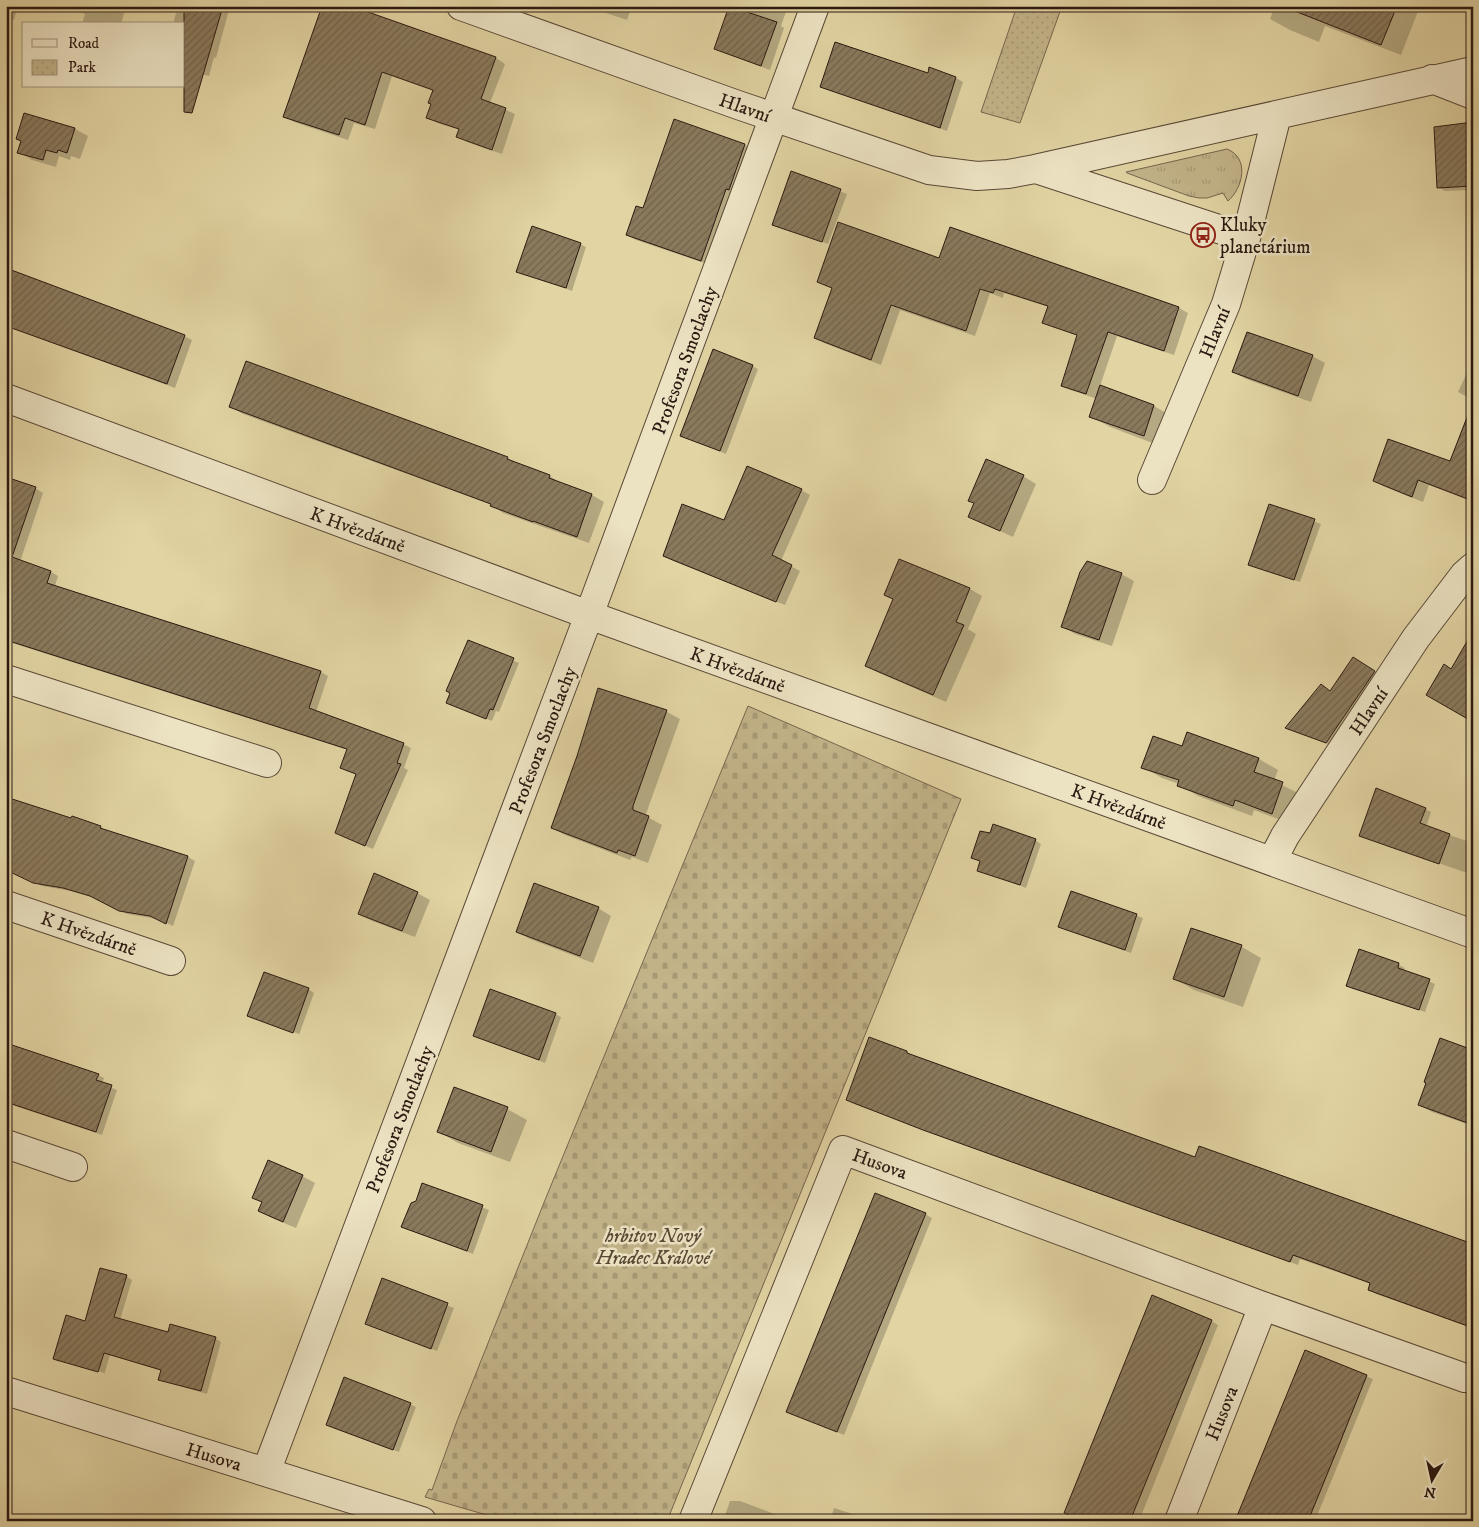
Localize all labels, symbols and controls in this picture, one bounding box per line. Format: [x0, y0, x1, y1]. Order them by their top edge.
legend [22, 22, 185, 88]
text: Road [68, 34, 100, 53]
text: Park [68, 58, 97, 77]
street label: Hlavní [716, 89, 774, 128]
place label: Kluky planetárium [1219, 214, 1310, 259]
bus stop icon: Kluky planetárium [1190, 222, 1216, 248]
street label: Profesora Smotlachy [648, 282, 723, 438]
street label: Hlavní [1195, 303, 1236, 361]
street label: K Hvězdárně [307, 503, 408, 558]
street label: K Hvězdárně [687, 643, 788, 698]
street label: Profesora Smotlachy [505, 663, 582, 818]
street label: Hlavní [1345, 683, 1394, 740]
street label: K Hvězdárně [1068, 780, 1169, 835]
street label: K Hvězdárně [38, 907, 140, 962]
street label: Profesora Smotlachy [362, 1042, 439, 1197]
street label: Husova [849, 1144, 910, 1185]
park label: hrbitov Nový Hradec Králové [595, 1225, 713, 1270]
street label: Husova [1201, 1383, 1244, 1444]
street label: Husova [183, 1438, 244, 1477]
north arrow [1406, 1454, 1456, 1504]
text: N [1423, 1482, 1437, 1502]

